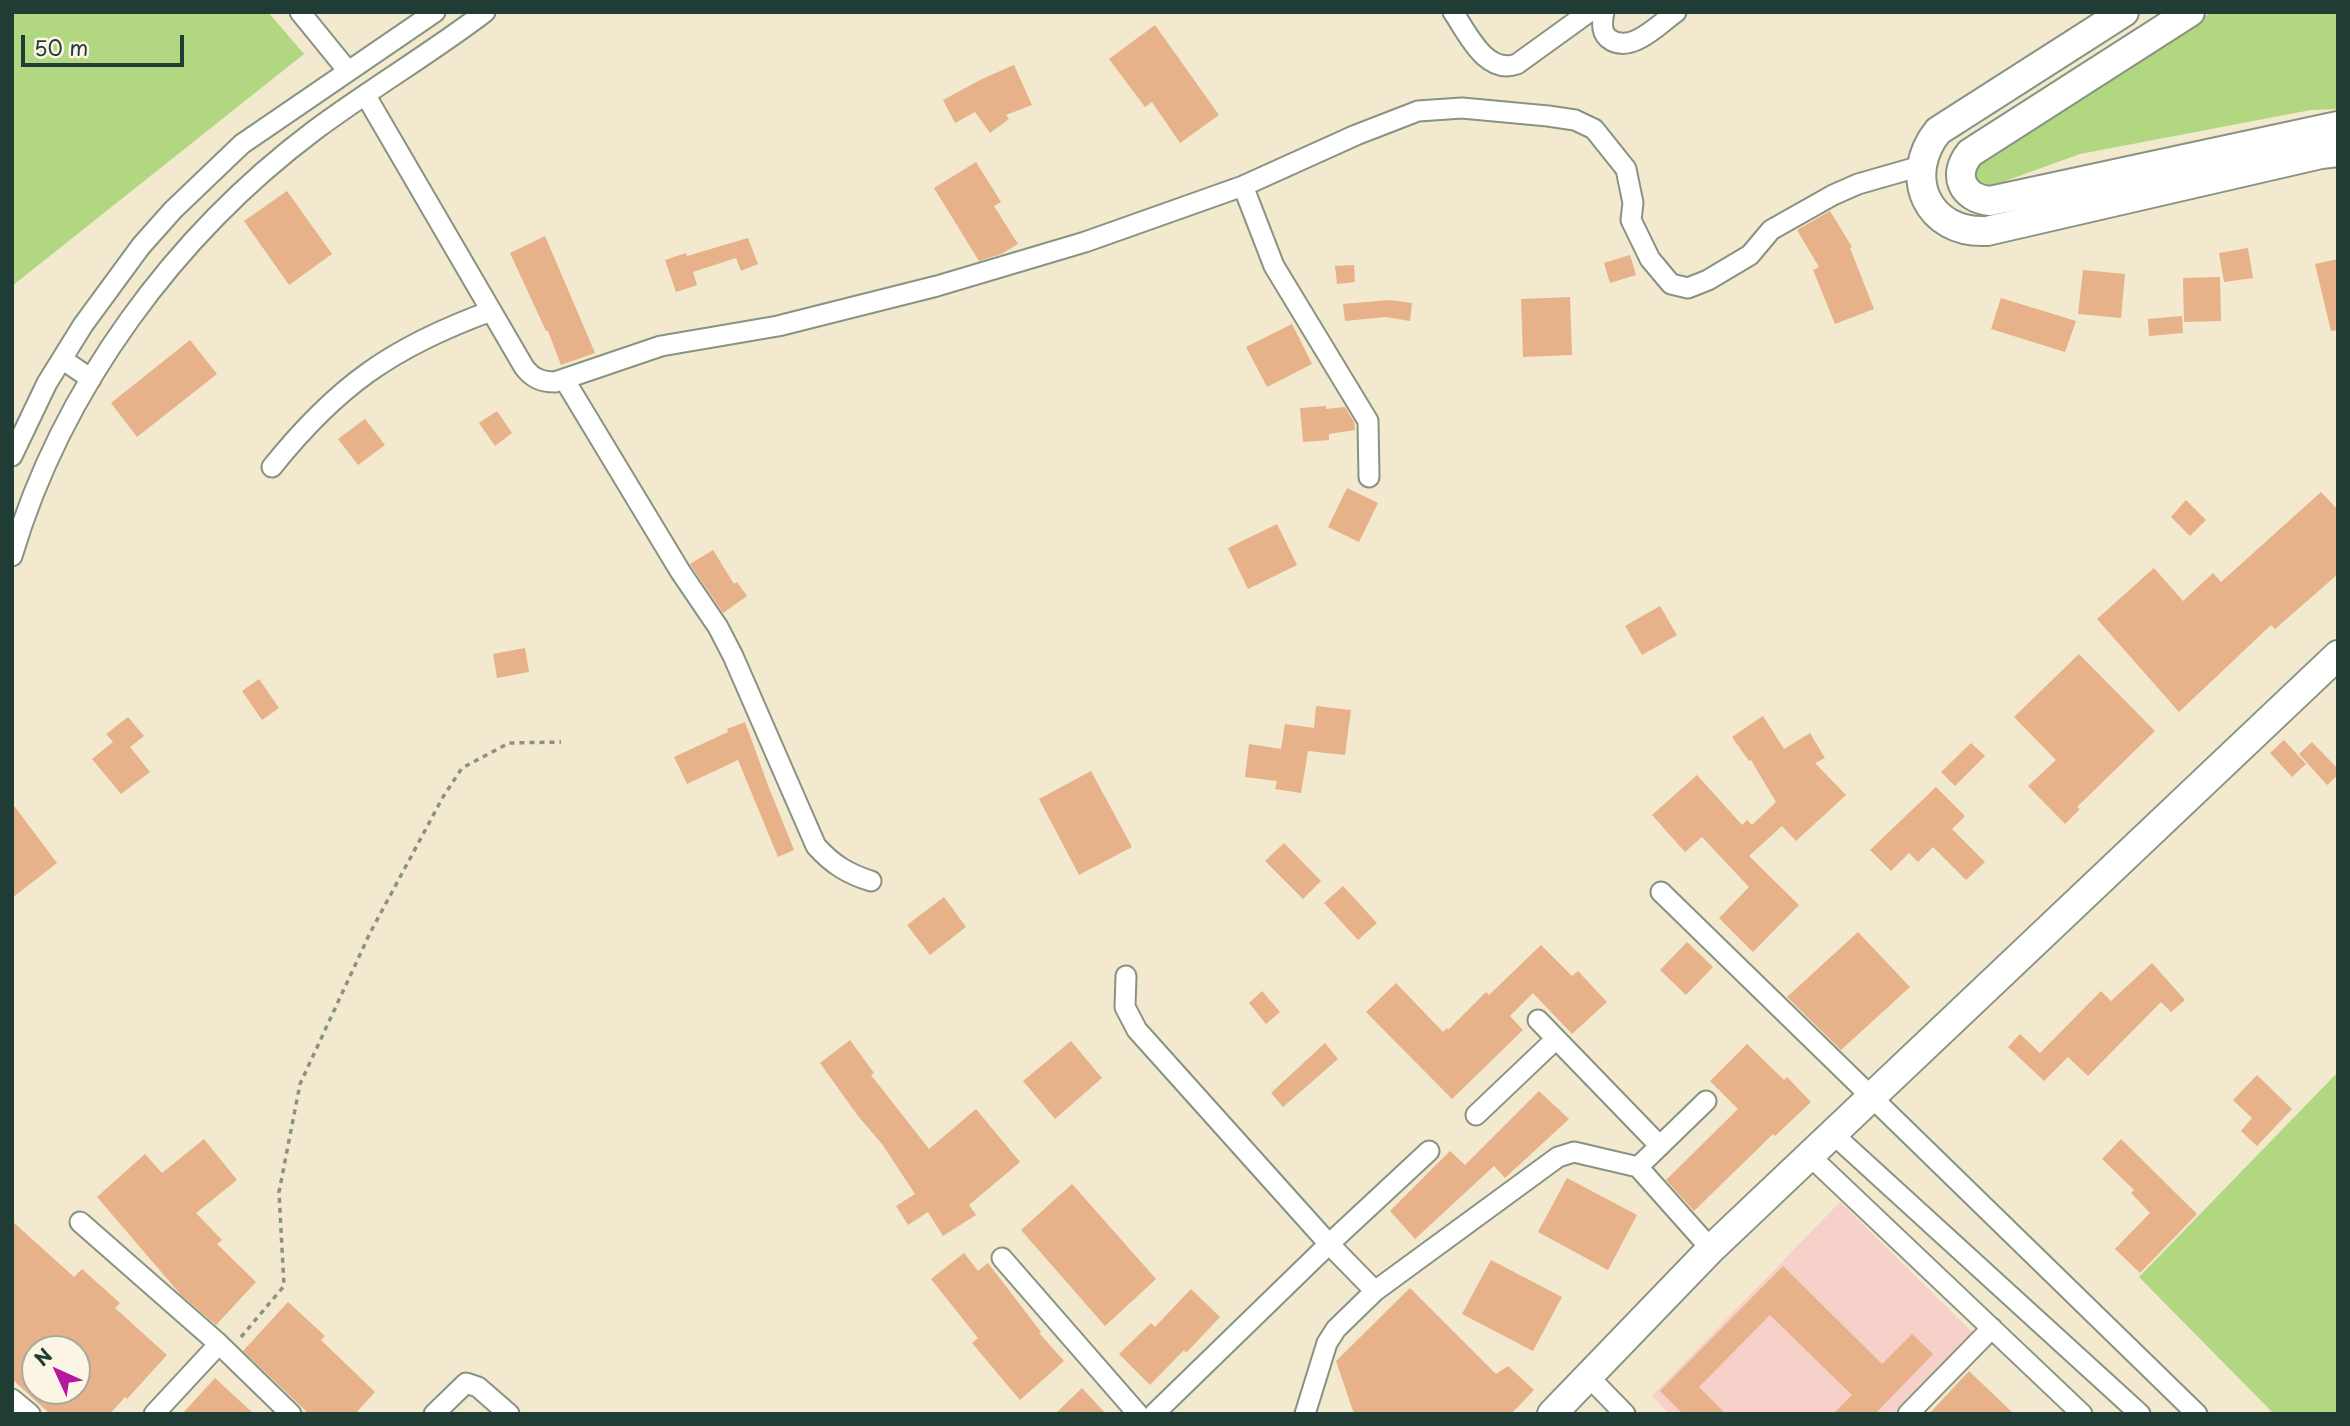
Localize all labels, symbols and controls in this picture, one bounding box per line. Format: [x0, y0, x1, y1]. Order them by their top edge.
scale bar [24, 21, 187, 65]
text: 50 m [34, 31, 88, 63]
north arrow [21, 1335, 91, 1405]
text: N [27, 1341, 58, 1372]

